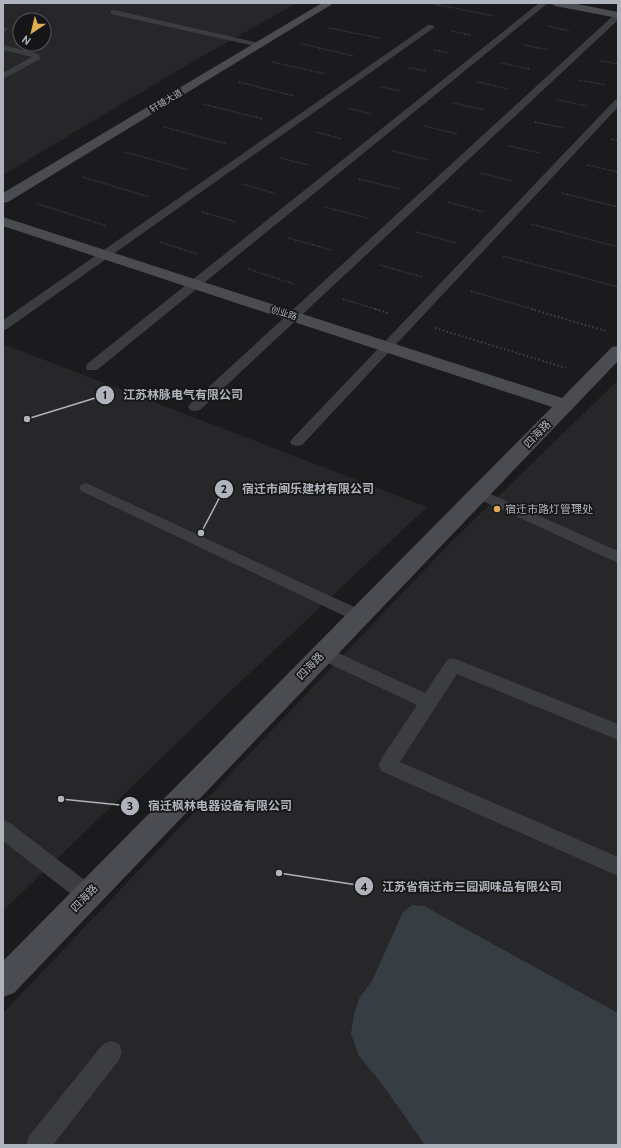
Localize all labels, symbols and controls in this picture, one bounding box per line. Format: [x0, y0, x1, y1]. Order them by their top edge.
north arrow [12, 12, 52, 52]
text: N [19, 32, 33, 48]
street label: 轩辕大道 [147, 87, 184, 115]
street label: 创业路 [270, 303, 299, 322]
callout: 江苏林脉电气有限公司 [95, 383, 251, 407]
text: 1 [103, 387, 107, 402]
text: 江苏林脉电气有限公司 [123, 387, 243, 402]
street label: 四海路 [521, 417, 553, 451]
callout: 宿迁市闽乐建材有限公司 [214, 477, 382, 501]
text: 2 [221, 481, 227, 496]
text: 宿迁市闽乐建材有限公司 [242, 481, 374, 496]
place label: 宿迁市路灯管理处 [505, 502, 593, 516]
marker: 宿迁市路灯管理处 [492, 504, 502, 514]
street label: 四海路 [294, 649, 326, 683]
callout: 宿迁枫林电器设备有限公司 [120, 794, 300, 818]
text: 3 [127, 798, 133, 813]
text: 宿迁枫林电器设备有限公司 [148, 798, 292, 813]
callout: 江苏省宿迁市三园调味品有限公司 [354, 874, 570, 898]
text: 4 [360, 879, 368, 894]
text: 江苏省宿迁市三园调味品有限公司 [382, 879, 562, 894]
street label: 四海路 [68, 881, 100, 915]

